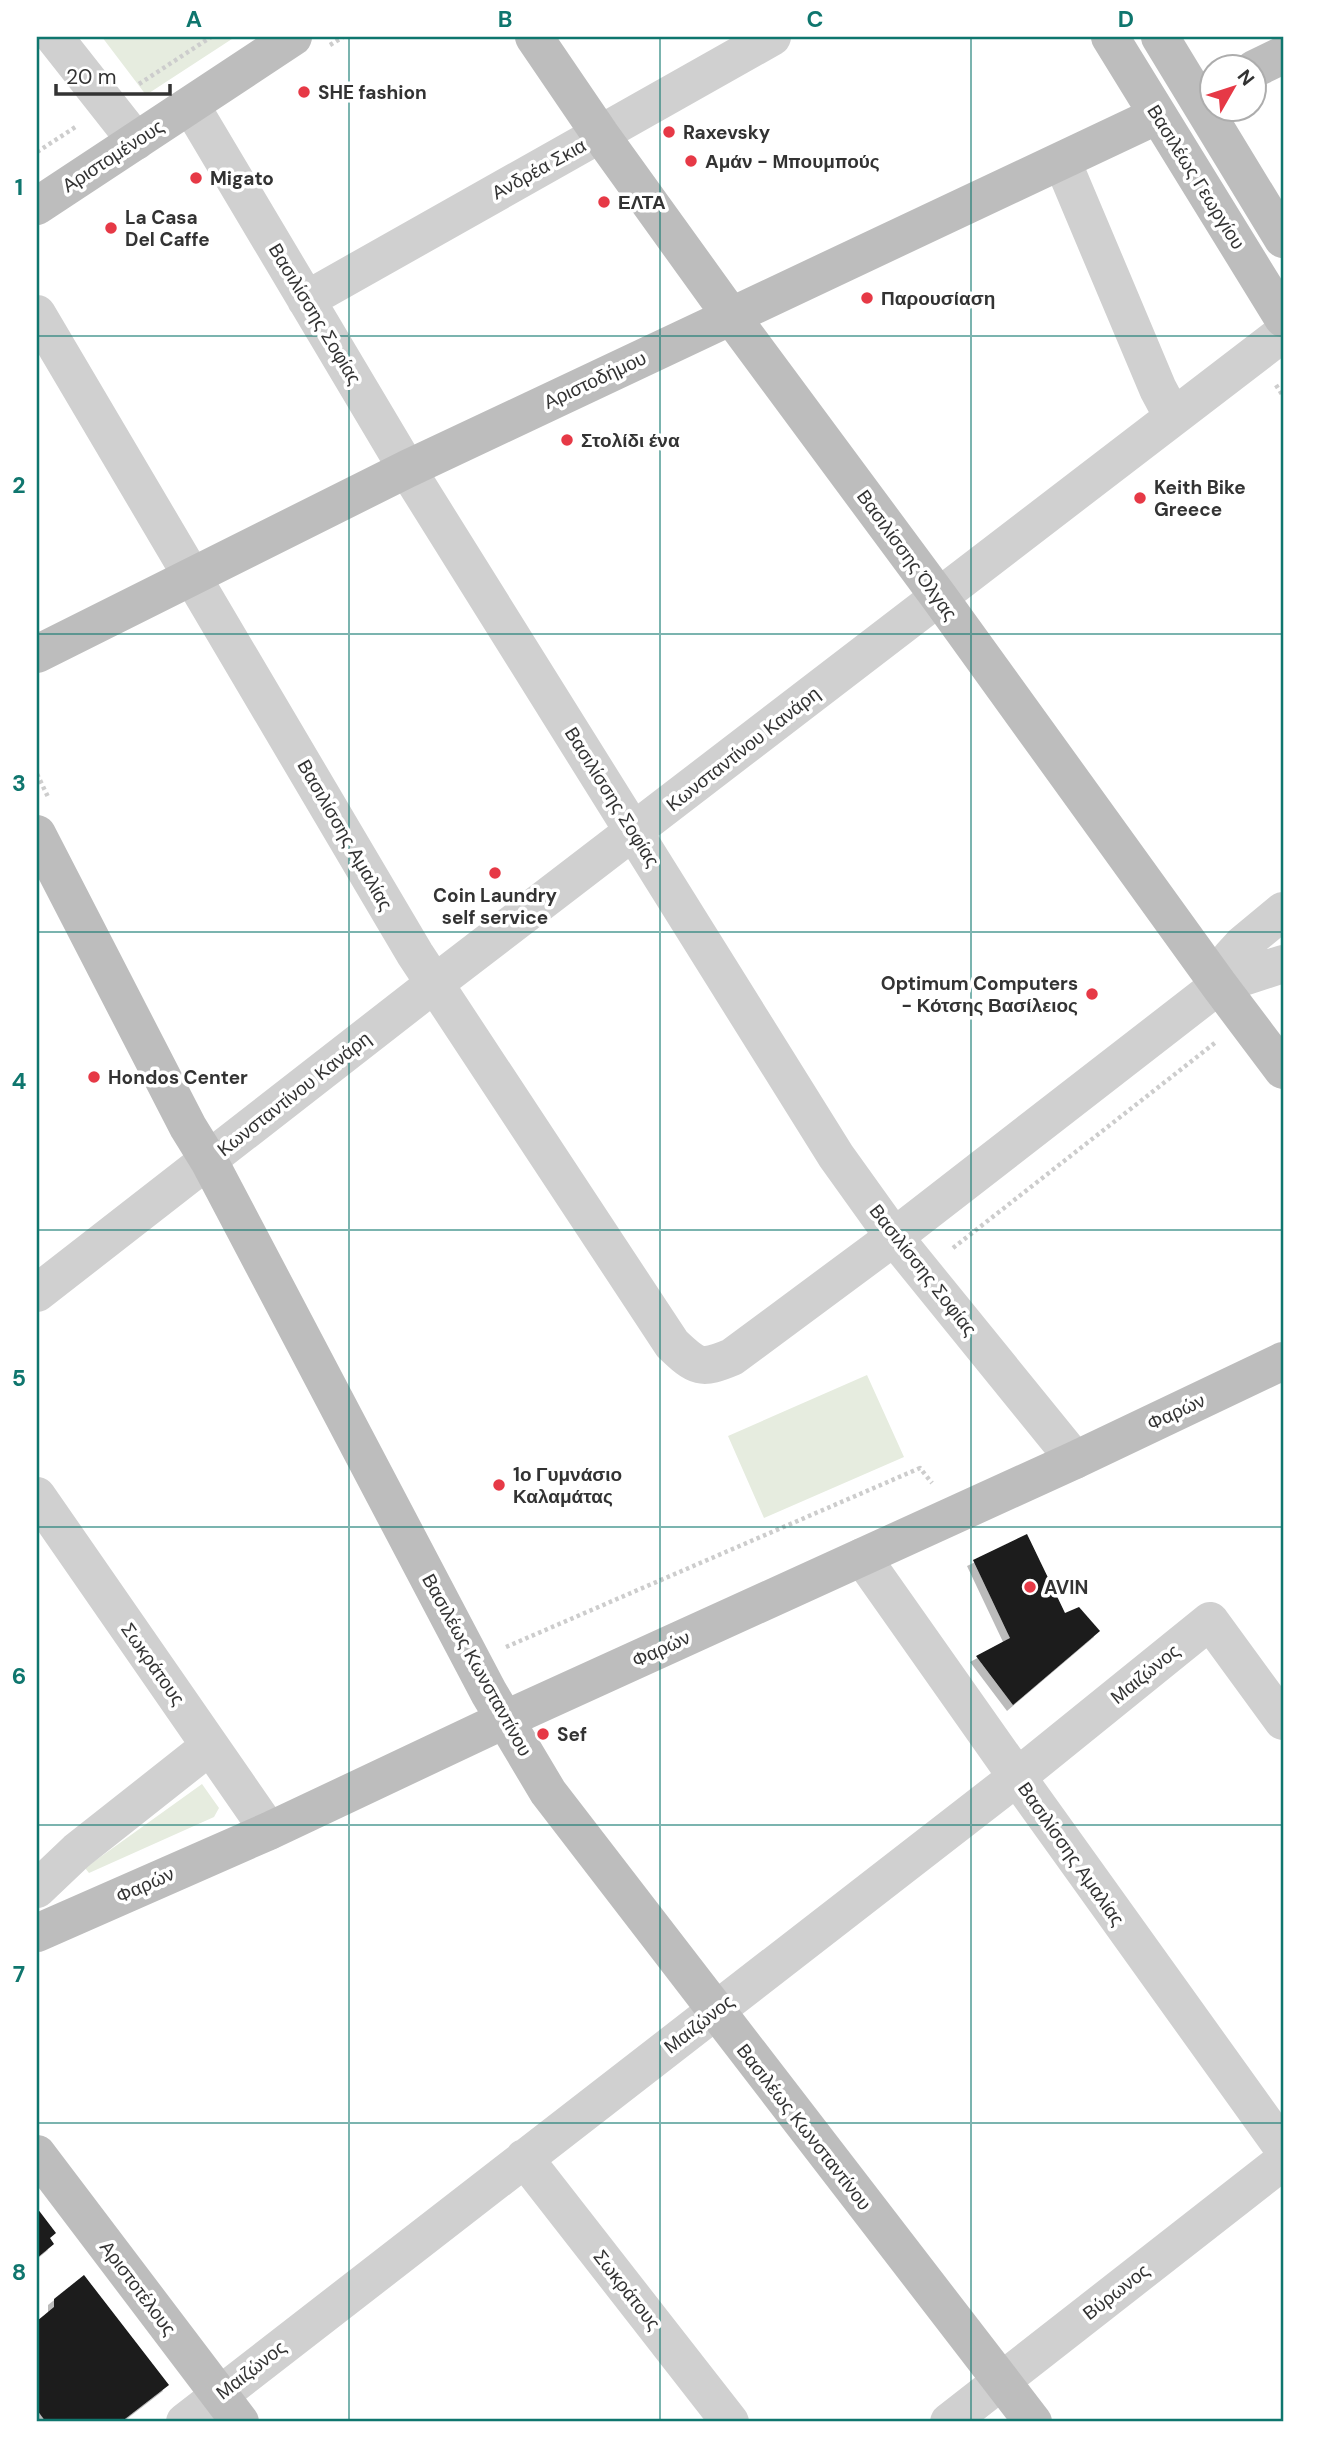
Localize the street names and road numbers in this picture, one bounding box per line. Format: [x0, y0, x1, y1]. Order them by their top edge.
street label: Βασιλέως Γεωργίου [1141, 100, 1251, 254]
street label: Αριστομένους [57, 114, 169, 198]
street label: Ανδρέα Σκια [487, 133, 591, 205]
street label: Βασιλίσσης Σοφίας [263, 239, 367, 389]
street label: Αριστοδήμου [540, 345, 650, 415]
street label: Βασιλίσσης Όλγας [851, 485, 963, 625]
street label: Κωνσταντίνου Κανάρη [661, 681, 825, 817]
street label: Βασιλίσσης Σοφίας [559, 722, 665, 872]
street label: Βασιλίσσης Αμαλίας [292, 755, 398, 915]
street label: Κωνσταντίνου Κανάρη [212, 1026, 376, 1162]
street label: Βασιλίσσης Σοφίας [864, 1199, 982, 1341]
street label: Φαρών [1143, 1388, 1209, 1436]
street label: Βασιλέως Κωνσταντίνου [416, 1569, 538, 1761]
street label: Σωκράτους [115, 1618, 191, 1710]
street label: Φαρών [628, 1625, 694, 1673]
street label: Μαιζώνος [1105, 1638, 1185, 1710]
street label: Βασιλίσσης Αμαλίας [1012, 1777, 1130, 1931]
street label: Φαρών [112, 1861, 178, 1909]
street label: Μαιζώνος [659, 1989, 739, 2059]
street label: Βασιλέως Κωνσταντίνου [731, 2039, 877, 2215]
street label: Αριστοτέλους [94, 2236, 182, 2340]
street label: Σωκράτους [588, 2245, 666, 2335]
street label: Βύρωνος [1078, 2258, 1154, 2326]
street label: Μαιζώνος [211, 2335, 291, 2405]

